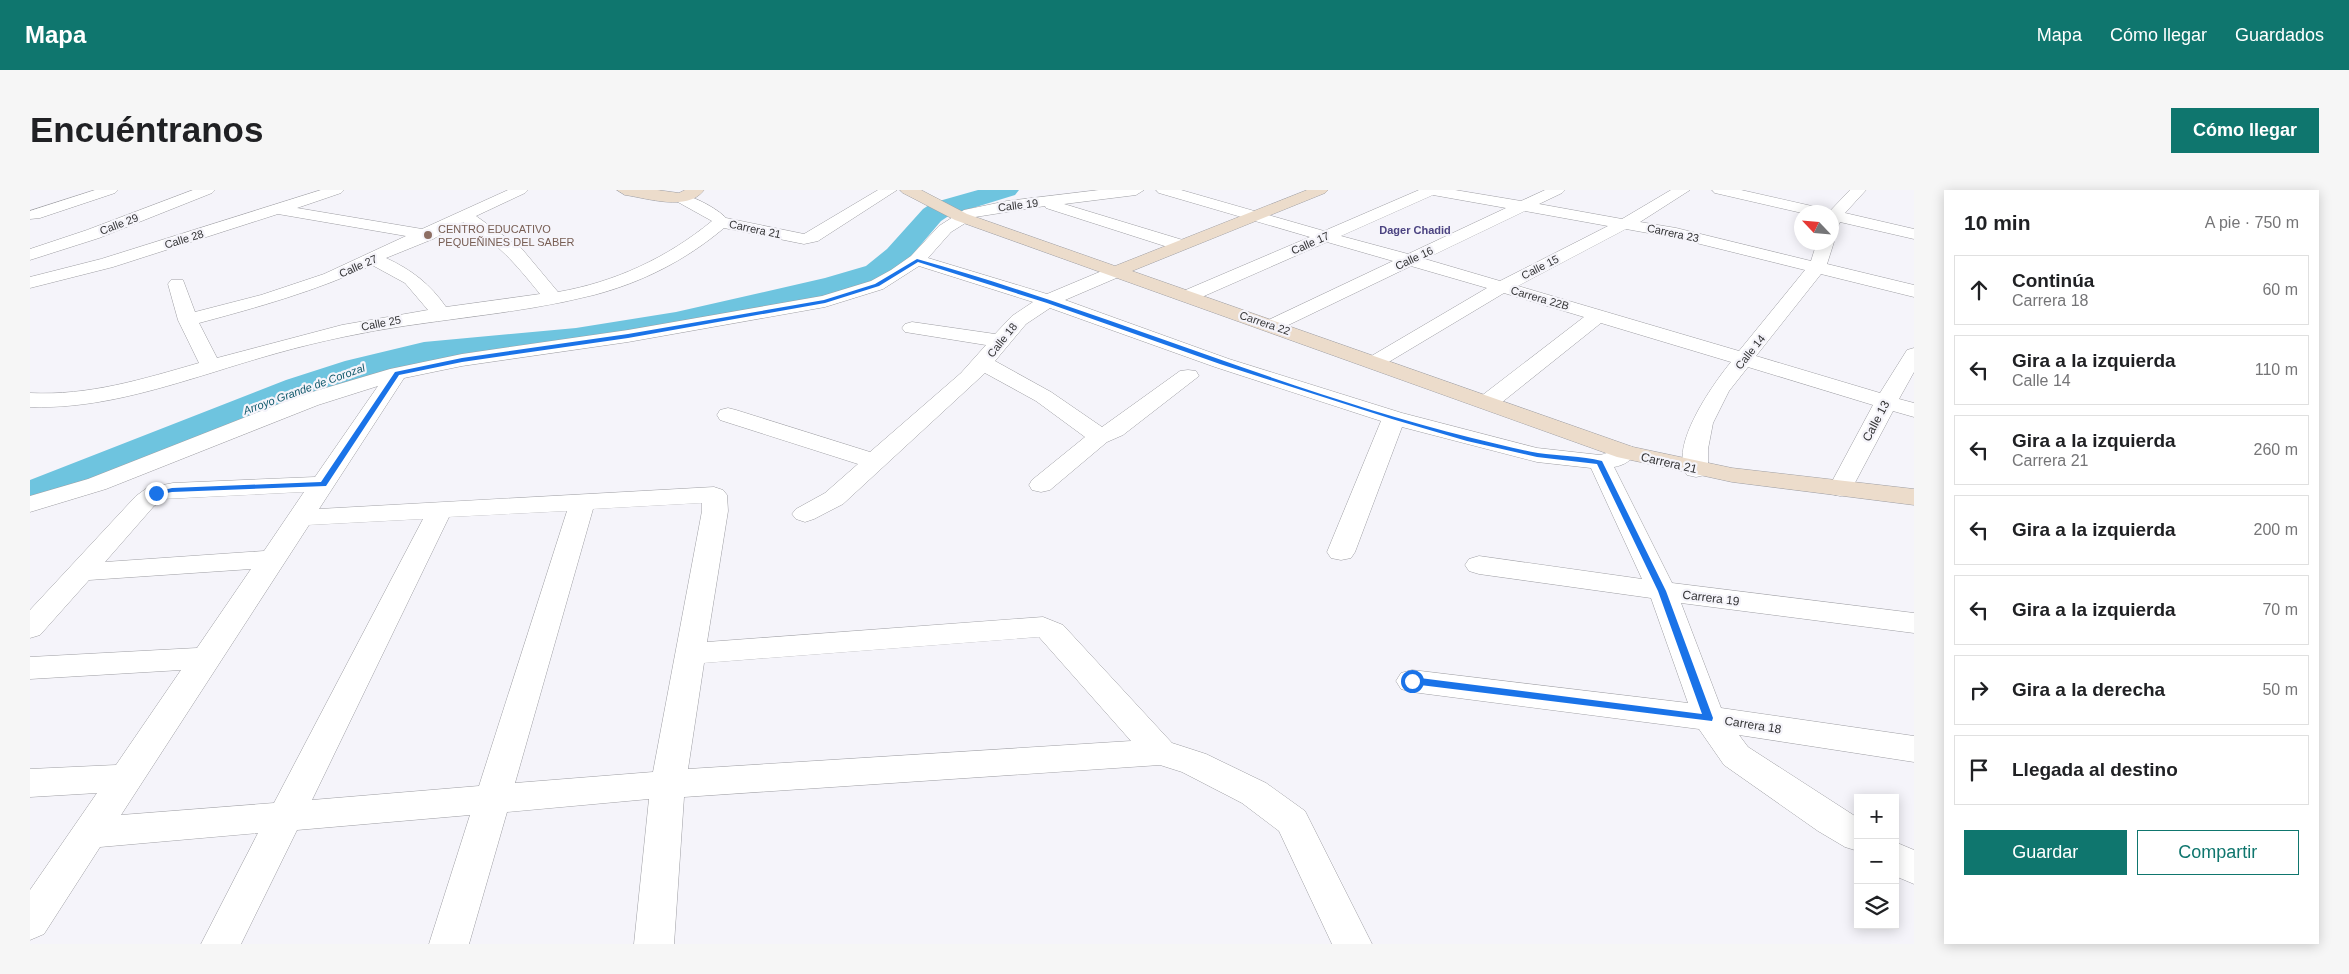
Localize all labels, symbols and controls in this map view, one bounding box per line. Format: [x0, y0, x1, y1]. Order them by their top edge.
text: Mapa [25, 21, 86, 48]
text: Mapa [2037, 25, 2082, 45]
text: Cómo llegar [2110, 25, 2207, 45]
text: Guardados [2235, 25, 2324, 45]
button: Cómo llegar [2171, 108, 2319, 153]
text: Encuéntranos [30, 110, 263, 149]
street label: Calle 19 [997, 197, 1039, 213]
north arrow [1794, 205, 1839, 250]
street label: Calle 29 [98, 211, 140, 237]
text: 10 min [1964, 211, 2031, 234]
text: A pie · 750 m [2205, 214, 2299, 231]
street label: Carrera 21 [728, 218, 782, 240]
street label: Carrera 23 [1646, 222, 1700, 244]
place label: CENTRO EDUCATIVO PEQUEÑINES DEL SABER [438, 223, 575, 248]
district label: Dager Chadid [1379, 224, 1451, 236]
street label: Calle 28 [163, 227, 205, 251]
marker: CENTRO EDUCATIVO PEQUEÑINES DEL SABER [422, 229, 434, 241]
street label: Calle 17 [1289, 229, 1331, 257]
street label: Calle 16 [1393, 244, 1435, 272]
street label: Calle 27 [337, 252, 379, 280]
street label: Calle 15 [1519, 252, 1561, 282]
text: Continúa [2012, 270, 2094, 291]
icon: ahead [1965, 276, 1993, 304]
text: 60 m [2262, 281, 2298, 298]
street label: Carrera 22B [1510, 284, 1570, 312]
text: Carrera 18 [2012, 292, 2088, 309]
street label: Carrera 22 [1238, 309, 1292, 337]
street label: Calle 25 [360, 313, 402, 333]
street label: Calle 18 [985, 321, 1019, 359]
street label: Calle 14 [1733, 333, 1767, 371]
text: Gira a la izquierda [2012, 350, 2176, 371]
icon: left [1965, 356, 1993, 384]
water label: Arroyo Grande de Corozal [241, 361, 367, 417]
text: 110 m [2255, 361, 2298, 378]
text: Calle 14 [2012, 372, 2071, 389]
street label: Calle 13 [1859, 398, 1893, 444]
text: Gira a la izquierda [2012, 430, 2176, 451]
icon: left [1965, 436, 1993, 464]
text: 260 m [2254, 441, 2298, 458]
street label: Carrera 21 [1639, 450, 1699, 476]
text: Carrera 21 [2012, 452, 2088, 469]
route end [145, 482, 168, 505]
icon: left [1965, 516, 1993, 544]
text: Gira a la izquierda [2012, 519, 2176, 540]
text: 200 m [2254, 521, 2298, 538]
street label: Carrera 19 [1682, 588, 1741, 608]
icon: left [1965, 596, 1993, 624]
text: Gira a la izquierda [2012, 599, 2176, 620]
text: 70 m [2262, 601, 2298, 618]
route start [1401, 670, 1424, 693]
icon: right [1965, 676, 1993, 704]
text: Gira a la derecha [2012, 679, 2165, 700]
text: 50 m [2262, 681, 2298, 698]
street label: Carrera 18 [1724, 714, 1783, 736]
icon: arrive [1965, 756, 1993, 784]
text: Llegada al destino [2012, 759, 2178, 780]
map controls [1854, 794, 1899, 929]
button: + [1854, 794, 1899, 839]
button: Guardar [1964, 830, 2127, 875]
button: Compartir [2137, 830, 2299, 875]
button: − [1854, 839, 1899, 884]
button: layers [1854, 884, 1899, 929]

